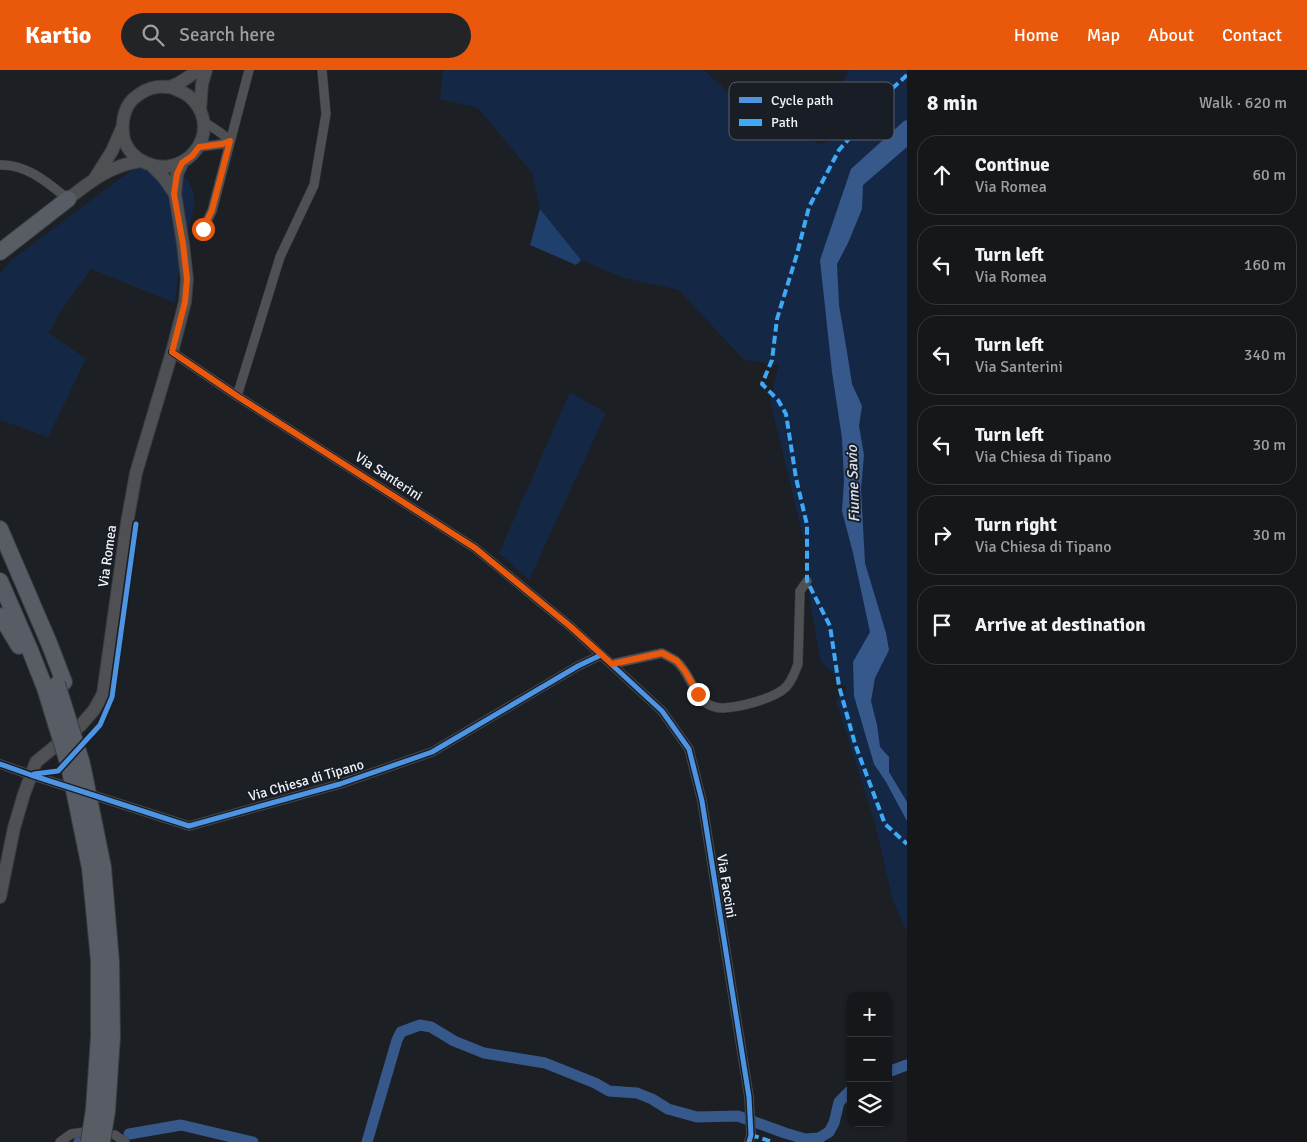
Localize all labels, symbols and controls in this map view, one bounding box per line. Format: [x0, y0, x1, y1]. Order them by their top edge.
search box [121, 13, 471, 58]
text: Kartio [25, 20, 91, 50]
icon: search [139, 21, 167, 49]
text: Search here [179, 23, 275, 47]
text: Home [1014, 24, 1059, 46]
text: Map [1087, 24, 1120, 46]
text: About [1148, 24, 1194, 46]
text: Contact [1222, 24, 1282, 46]
legend [729, 82, 894, 140]
text: 8 min [927, 90, 978, 116]
text: Cycle path [771, 92, 833, 109]
text: Walk · 620 m [1199, 93, 1287, 113]
text: Path [771, 114, 798, 131]
text: Continue [975, 153, 1050, 177]
icon: ahead [928, 161, 956, 189]
text: 60 m [1252, 165, 1286, 185]
text: Via Romea [975, 177, 1047, 197]
route start [192, 218, 215, 241]
text: Turn left [975, 243, 1044, 267]
icon: left [928, 251, 956, 279]
text: 160 m [1244, 255, 1286, 275]
text: Via Romea [975, 267, 1047, 287]
text: Turn left [975, 333, 1044, 357]
icon: left [928, 341, 956, 369]
text: 340 m [1244, 345, 1286, 365]
text: Via Santerini [975, 357, 1063, 377]
text: Turn left [975, 423, 1044, 447]
icon: left [928, 431, 956, 459]
text: 30 m [1252, 435, 1286, 455]
water label: Fiume Savio [843, 444, 863, 523]
text: Via Chiesa di Tipano [975, 447, 1112, 467]
street label: Via Santerini [352, 448, 426, 504]
text: Turn right [975, 513, 1057, 537]
icon: right [928, 521, 956, 549]
street label: Via Romea [95, 524, 120, 588]
text: 30 m [1252, 525, 1286, 545]
text: Via Chiesa di Tipano [975, 537, 1112, 557]
icon: arrive [928, 611, 956, 639]
text: Arrive at destination [975, 613, 1146, 637]
route end [687, 683, 710, 706]
street label: Via Chiesa di Tipano [246, 756, 366, 805]
street label: Via Faccini [713, 853, 740, 919]
map controls [847, 992, 892, 1127]
button: + [847, 992, 892, 1037]
button: − [847, 1037, 892, 1082]
button: layers [847, 1082, 892, 1127]

